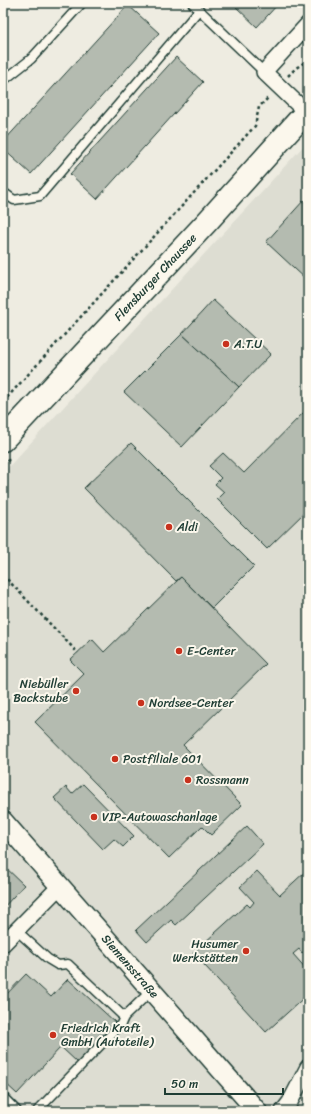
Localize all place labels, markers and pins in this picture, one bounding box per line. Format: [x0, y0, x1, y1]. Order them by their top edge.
place label: A.T.U [233, 333, 263, 355]
marker: A.T.U [221, 339, 231, 349]
place label: Aldi [176, 516, 199, 538]
marker: Aldi [164, 522, 174, 532]
place label: E-Center [187, 640, 237, 662]
marker: E-Center [174, 646, 184, 656]
place label: Niebüller Backstube [13, 673, 69, 709]
marker: Niebüller Backstube [71, 686, 81, 696]
place label: Nordsee-Center [149, 692, 235, 714]
marker: Nordsee-Center [136, 698, 146, 708]
place label: Postfiliale 601 [123, 748, 201, 770]
marker: Postfiliale 601 [110, 754, 120, 764]
place label: Rossmann [196, 769, 249, 791]
marker: Rossmann [183, 775, 193, 785]
place label: VIP-Autowaschanlage [102, 806, 218, 828]
marker: VIP-Autowaschanlage [89, 812, 99, 822]
place label: Husumer Werkstätten [173, 933, 239, 969]
marker: Husumer Werkstätten [241, 946, 251, 956]
place label: Friedrich Kraft GmbH (Autoteile) [61, 1017, 154, 1053]
marker: Friedrich Kraft GmbH (Autoteile) [48, 1030, 58, 1040]

